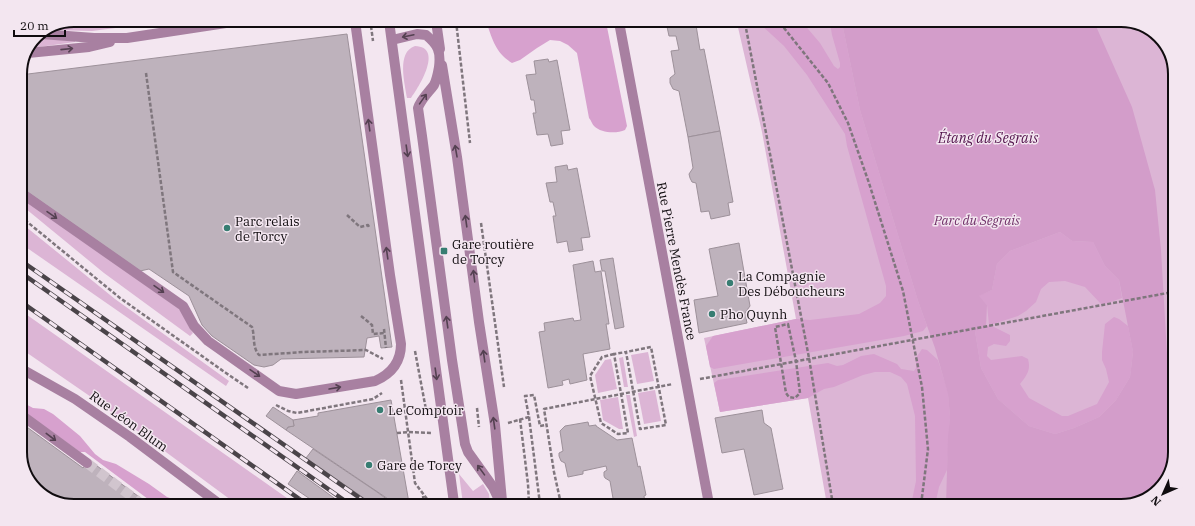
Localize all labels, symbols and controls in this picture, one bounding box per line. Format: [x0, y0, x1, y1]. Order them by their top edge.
scale bar [14, 12, 65, 38]
text: 20 m [20, 18, 49, 33]
one-way arrow [401, 33, 414, 41]
one-way arrow [60, 45, 73, 53]
one-way arrow [419, 94, 427, 105]
one-way arrow [365, 119, 373, 132]
water label: Étang du Segrais [937, 128, 1039, 147]
one-way arrow [403, 144, 410, 157]
one-way arrow [452, 145, 460, 158]
street label: Rue Pierre Mendès France [653, 181, 700, 342]
one-way arrow [46, 211, 57, 219]
park label: Parc du Segrais [933, 212, 1020, 229]
place label: Parc relais de Torcy [235, 213, 300, 245]
one-way arrow [462, 215, 470, 228]
marker: Parc relais de Torcy [222, 223, 232, 233]
place label: Gare routière de Torcy [452, 236, 534, 268]
marker: Gare routière de Torcy [439, 246, 449, 256]
one-way arrow [383, 247, 391, 260]
place label: La Compagnie Des Déboucheurs [738, 268, 845, 300]
one-way arrow [470, 270, 477, 283]
marker: La Compagnie Des Déboucheurs [725, 278, 735, 288]
one-way arrow [153, 285, 164, 293]
place label: Pho Quynh [720, 306, 787, 323]
marker: Pho Quynh [707, 309, 717, 319]
one-way arrow [443, 316, 451, 329]
one-way arrow [480, 350, 488, 363]
one-way arrow [432, 367, 440, 380]
one-way arrow [249, 369, 260, 377]
one-way arrow [328, 383, 341, 391]
street label: Rue Léon Blum [86, 387, 171, 456]
place label: Le Comptoir [388, 402, 464, 419]
marker: Le Comptoir [375, 405, 385, 415]
one-way arrow [490, 417, 498, 430]
one-way arrow [46, 433, 57, 441]
place label: Gare de Torcy [377, 457, 462, 474]
marker: Gare de Torcy [364, 460, 374, 470]
one-way arrow [477, 465, 485, 476]
north arrow [1143, 474, 1183, 514]
text: N [1148, 493, 1164, 509]

